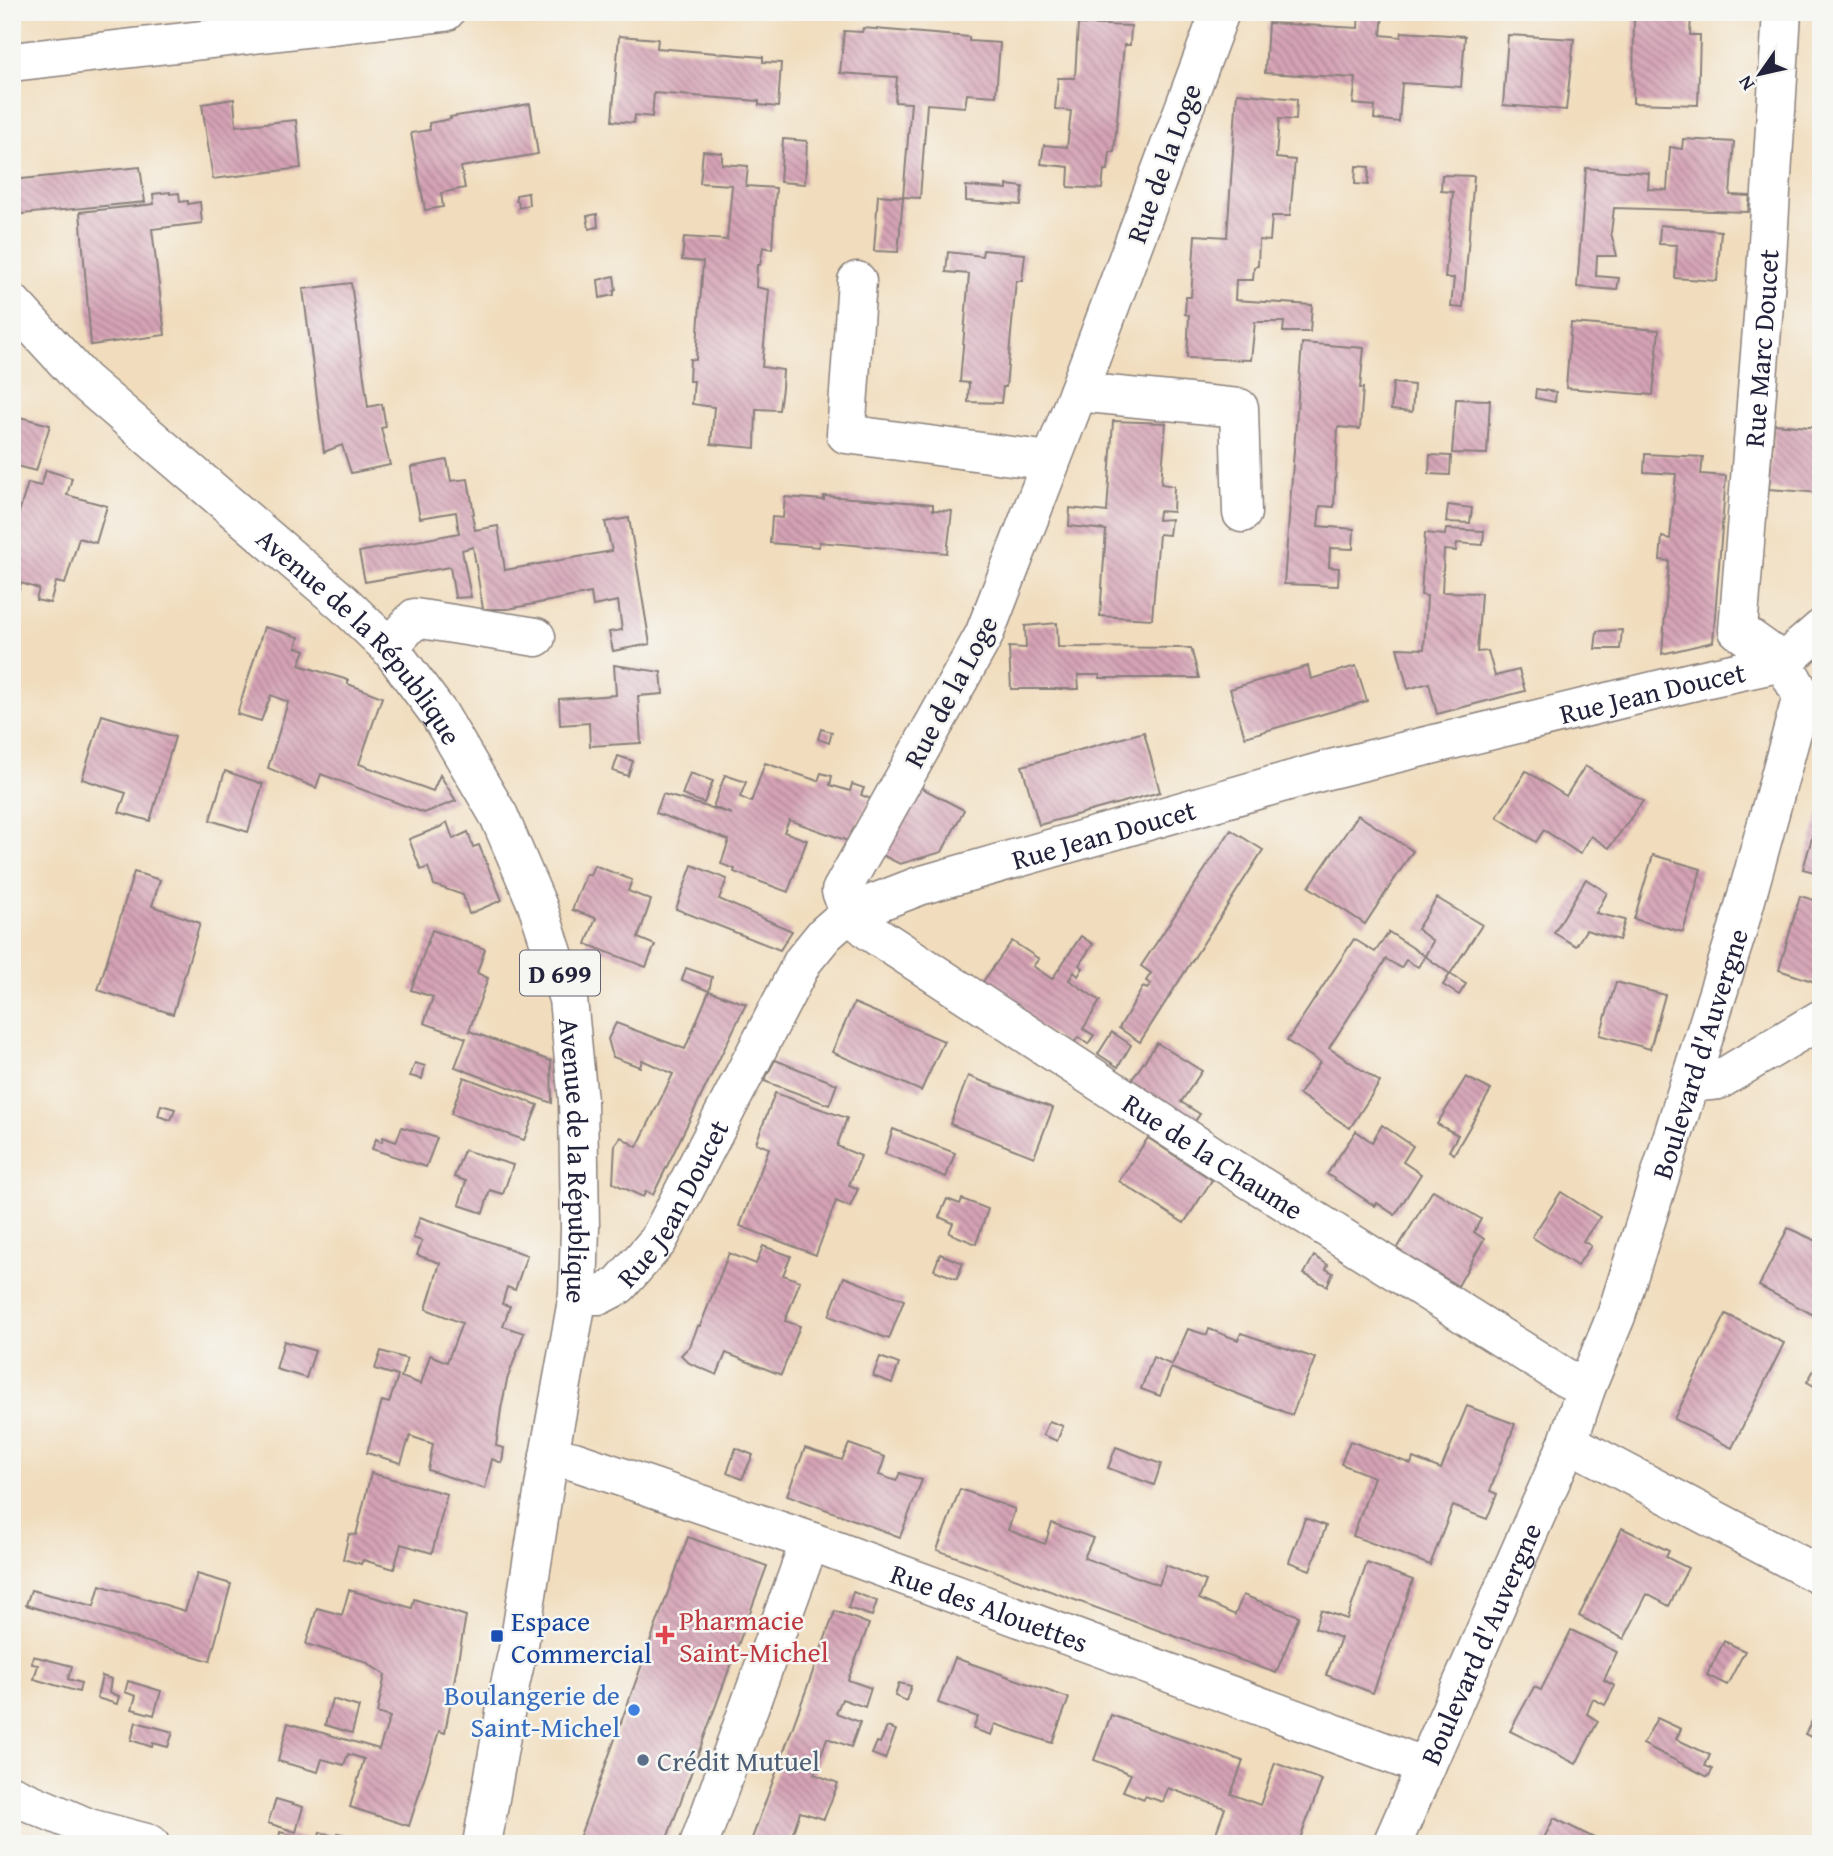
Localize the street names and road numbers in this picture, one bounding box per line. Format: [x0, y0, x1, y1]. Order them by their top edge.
street label: Rue de la Loge [1115, 77, 1211, 249]
street label: Rue Marc Doucet [1732, 248, 1788, 449]
street label: Avenue de la République [248, 517, 473, 752]
street label: Rue de la Loge [893, 608, 1007, 774]
street label: Rue Jean Doucet [1555, 650, 1749, 734]
street label: Rue Jean Doucet [1007, 788, 1200, 879]
street label: Boulevard d'Auvergne [1640, 923, 1757, 1184]
road number: D 699 [520, 950, 600, 996]
street label: Avenue de la République [549, 1016, 601, 1308]
street label: Rue de la Chaume [1115, 1082, 1312, 1229]
street label: Rue Jean Doucet [606, 1112, 738, 1296]
street label: Boulevard d'Auvergne [1409, 1516, 1551, 1771]
street label: Rue des Alouettes [885, 1552, 1094, 1662]

